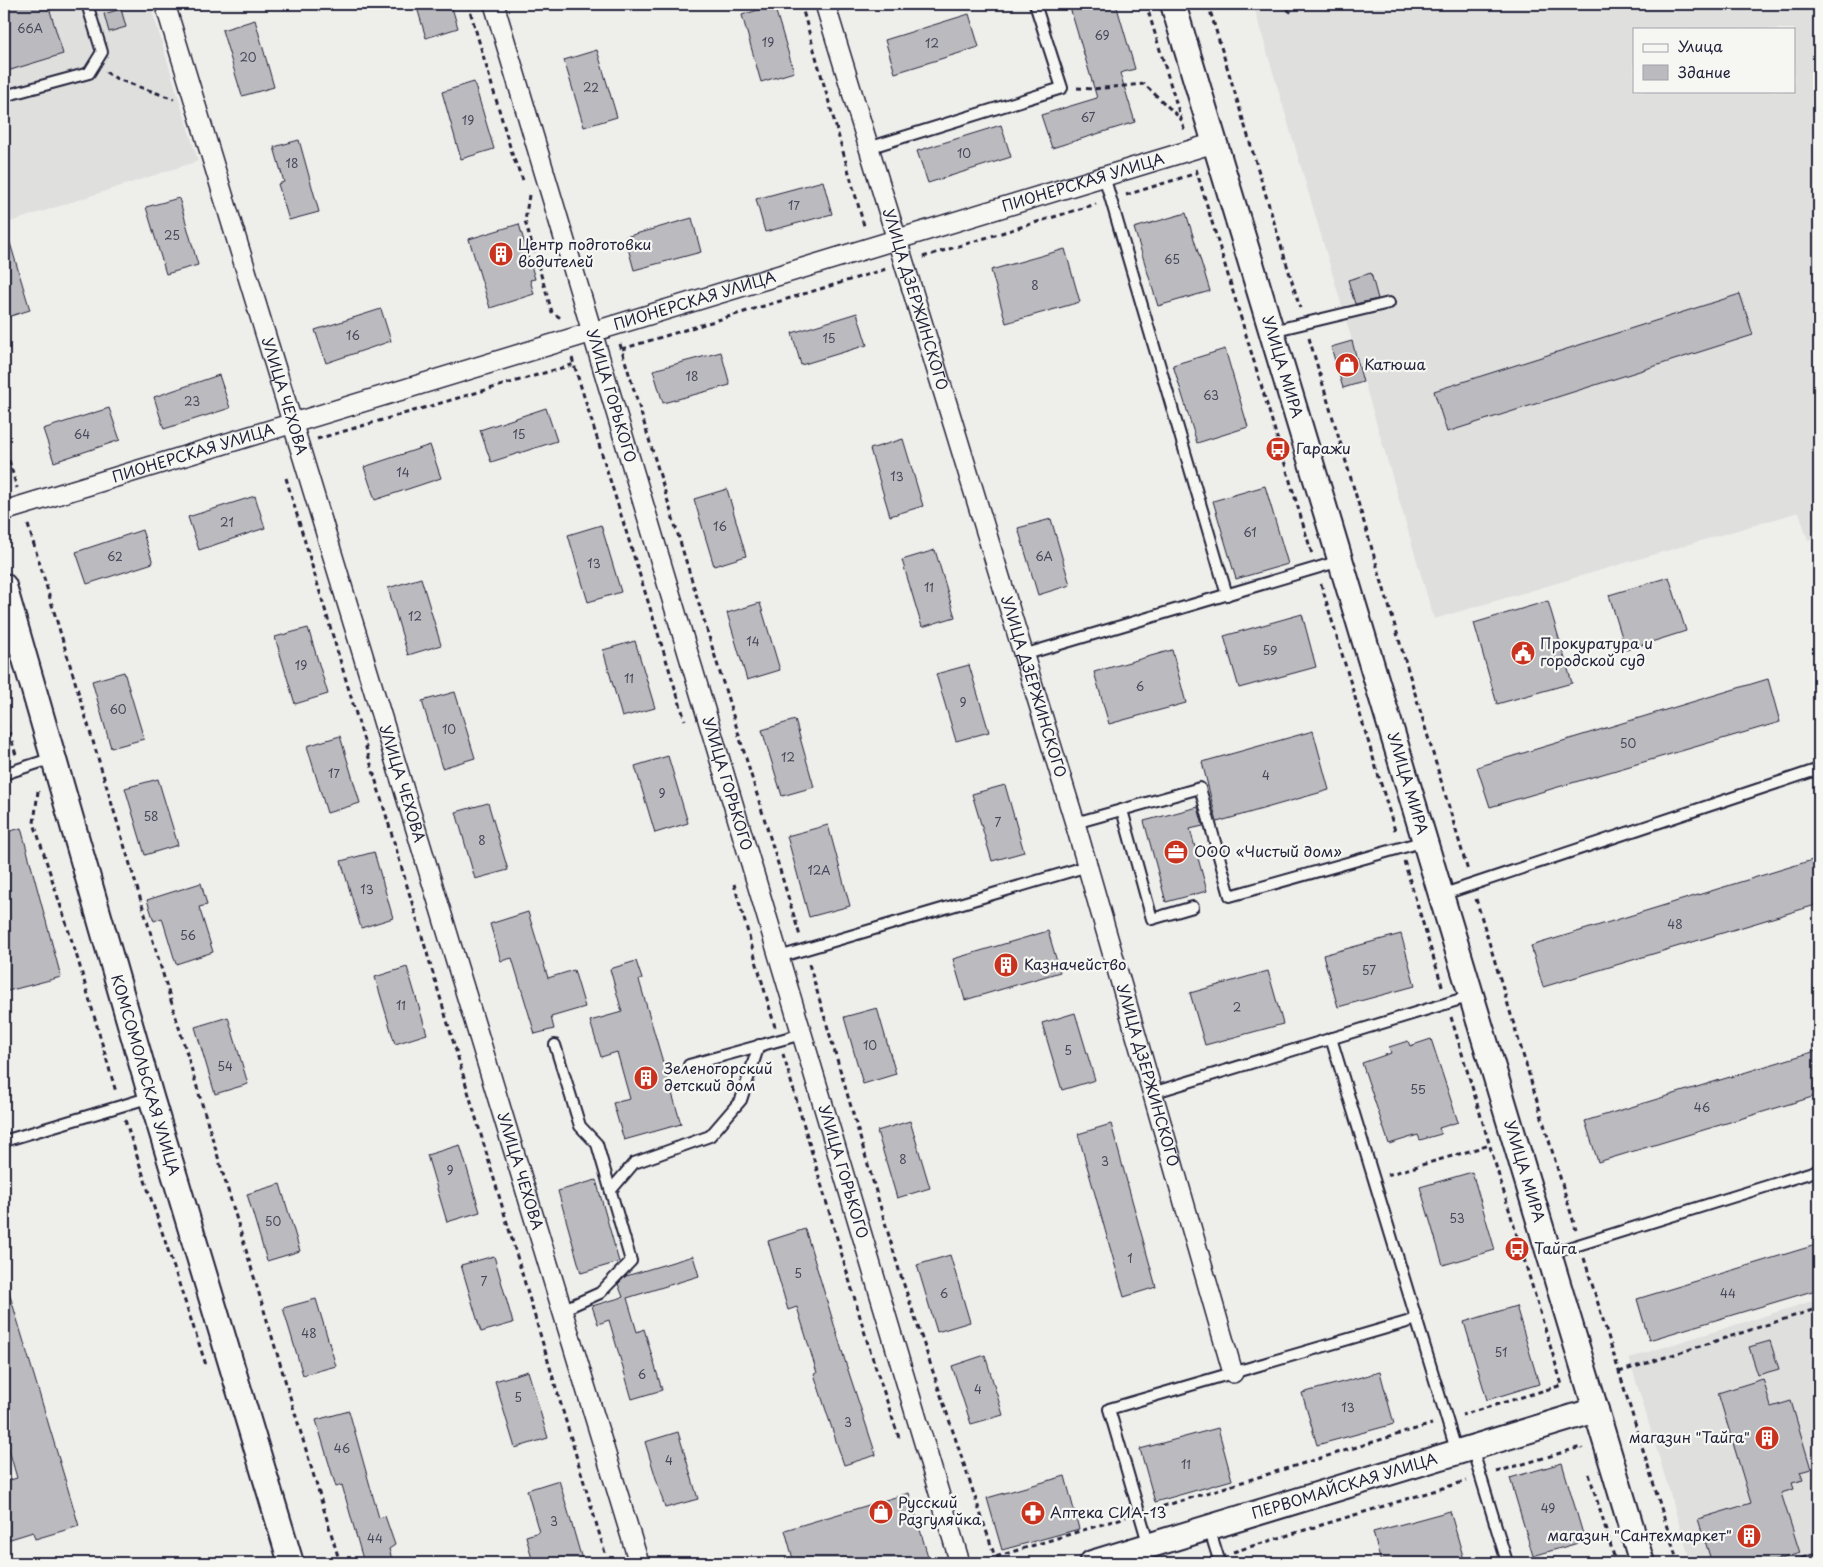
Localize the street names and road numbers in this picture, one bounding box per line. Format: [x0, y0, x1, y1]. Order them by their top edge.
street label: ПИОНЕРСКАЯ УЛИЦА [999, 146, 1167, 217]
street label: УЛИЦА ДЗЕРЖИНСКОГО [878, 205, 955, 393]
street label: ПИОНЕРСКАЯ УЛИЦА [610, 264, 778, 335]
street label: УЛИЦА МИРА [1257, 313, 1310, 420]
street label: УЛИЦА ГОРЬКОГО [582, 326, 643, 465]
street label: УЛИЦА ЧЕХОВА [257, 334, 314, 458]
street label: ПИОНЕРСКАЯ УЛИЦА [109, 416, 277, 487]
street label: УЛИЦА ДЗЕРЖИНСКОГО [996, 593, 1073, 780]
street label: УЛИЦА ГОРЬКОГО [698, 714, 759, 853]
street label: УЛИЦА ЧЕХОВА [375, 722, 432, 845]
street label: УЛИЦА МИРА [1383, 729, 1435, 837]
street label: КОМСОМОЛЬСКАЯ УЛИЦА [106, 971, 187, 1178]
street label: УЛИЦА ДЗЕРЖИНСКОГО [1112, 981, 1186, 1169]
street label: УЛИЦА ГОРЬКОГО [814, 1102, 875, 1241]
street label: УЛИЦА ЧЕХОВА [493, 1109, 550, 1232]
street label: УЛИЦА МИРА [1499, 1117, 1552, 1225]
street label: ПЕРВОМАЙСКАЯ УЛИЦА [1249, 1446, 1440, 1524]

